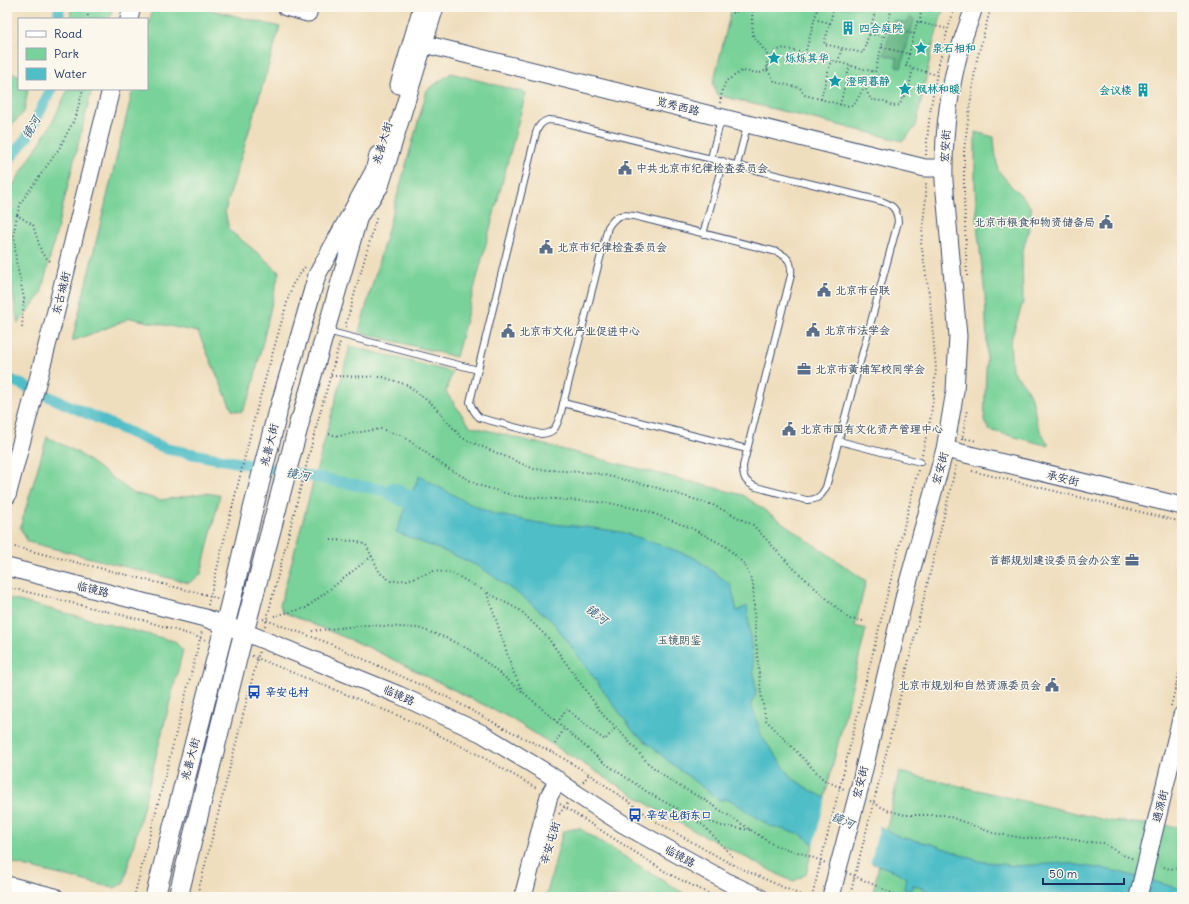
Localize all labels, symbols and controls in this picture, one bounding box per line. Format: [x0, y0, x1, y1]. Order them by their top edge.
legend [18, 18, 148, 90]
building icon: 四合庭院 [840, 20, 856, 36]
place label: 四合庭院 [859, 21, 903, 35]
text: Road [54, 26, 82, 41]
place icon: 泉石相和 [913, 40, 929, 56]
place label: 泉石相和 [932, 41, 976, 55]
text: Park [54, 46, 79, 61]
place icon: 烁烁其华 [766, 50, 782, 66]
place label: 烁烁其华 [785, 51, 829, 65]
text: Water [54, 66, 87, 81]
place icon: 澄明暮静 [827, 73, 843, 89]
place label: 澄明暮静 [846, 74, 890, 88]
place icon: 枫林和暖 [897, 81, 913, 97]
place label: 枫林和暖 [916, 82, 960, 96]
building icon: 会议楼 [1135, 82, 1151, 98]
place label: 会议楼 [1099, 83, 1132, 97]
street label: 览秀西路 [655, 94, 701, 118]
water label: 镜河 [19, 111, 44, 141]
street label: 兆善大街 [369, 119, 395, 166]
street label: 宏安街 [937, 128, 953, 163]
public building icon: 中共北京市纪律检查委员会 [617, 160, 633, 176]
place label: 中共北京市纪律检查委员会 [636, 161, 768, 175]
public building icon: 北京市粮食和物资储备局 [1098, 214, 1114, 230]
place label: 北京市粮食和物资储备局 [974, 215, 1095, 229]
public building icon: 北京市纪律检查委员会 [538, 239, 554, 255]
place label: 北京市纪律检查委员会 [557, 240, 667, 254]
street label: 东古城街 [49, 269, 73, 316]
public building icon: 北京市台联 [816, 282, 832, 298]
place label: 北京市台联 [835, 283, 890, 297]
public building icon: 北京市法学会 [805, 322, 821, 338]
public building icon: 北京市文化产业促进中心 [500, 323, 516, 339]
place label: 北京市法学会 [824, 323, 890, 337]
place label: 北京市文化产业促进中心 [519, 324, 640, 338]
office icon: 北京市黄埔军校同学会 [796, 361, 812, 377]
place label: 北京市黄埔军校同学会 [815, 362, 925, 376]
street label: 兆善大街 [257, 421, 281, 468]
public building icon: 北京市国有文化资产管理中心 [781, 421, 797, 437]
place label: 北京市国有文化资产管理中心 [800, 422, 943, 436]
street label: 宏安街 [929, 449, 951, 486]
water label: 镜河 [285, 464, 313, 484]
street label: 承安街 [1045, 467, 1082, 489]
office icon: 首都规划建设委员会办公室 [1124, 552, 1140, 568]
place label: 首都规划建设委员会办公室 [989, 553, 1121, 567]
street label: 临镜路 [75, 578, 111, 600]
water label: 镜河 [583, 601, 613, 629]
park label: 玉镜朗鉴 [657, 633, 702, 647]
public building icon: 北京市规划和自然资源委员会 [1044, 677, 1060, 693]
place label: 北京市规划和自然资源委员会 [898, 678, 1041, 692]
street label: 临镜路 [381, 682, 417, 708]
bus stop icon: 辛安屯村 [246, 684, 262, 700]
place label: 辛安屯村 [265, 685, 309, 699]
street label: 兆善大街 [178, 735, 203, 782]
street label: 宏安街 [849, 763, 871, 800]
street label: 通源街 [1149, 787, 1171, 824]
bus stop icon: 辛安屯街东口 [627, 807, 643, 823]
place label: 辛安屯街东口 [646, 808, 712, 822]
water label: 镜河 [829, 808, 859, 833]
street label: 辛安屯街 [537, 819, 563, 866]
street label: 临镜路 [662, 842, 698, 870]
scale bar [1043, 860, 1124, 886]
text: 50 m [1049, 866, 1078, 881]

